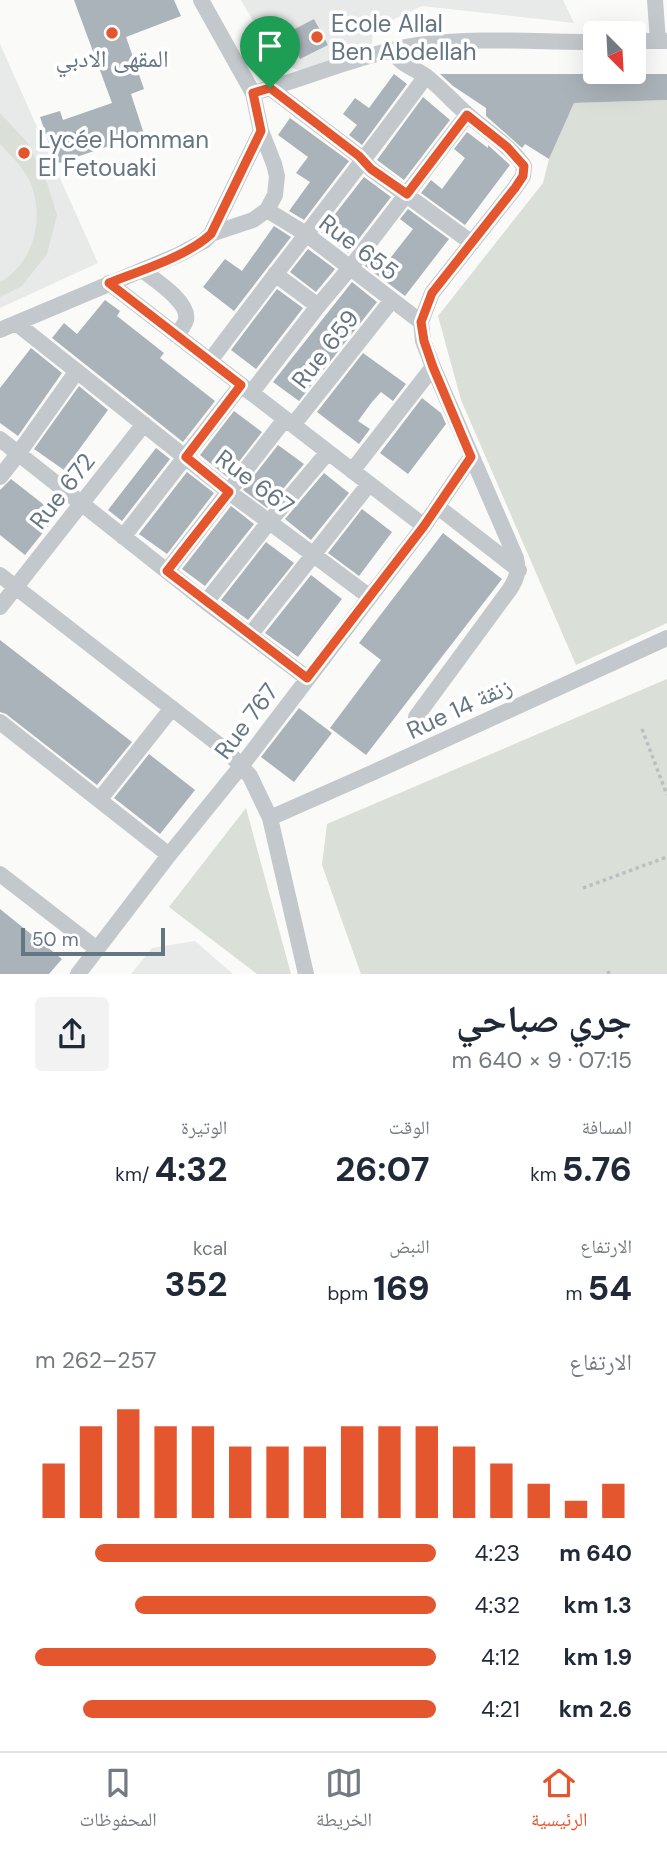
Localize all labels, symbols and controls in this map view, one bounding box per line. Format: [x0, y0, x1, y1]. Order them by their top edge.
place label: Ecole Allal Ben Abdellah [331, 8, 476, 67]
pin [240, 16, 300, 88]
north arrow [583, 21, 646, 84]
map controls [583, 21, 646, 84]
marker: المقهى الادبي [104, 25, 120, 41]
icon: arrive [251, 27, 289, 65]
marker: Ecole Allal Ben Abdellah [309, 29, 325, 45]
place label: المقهى الادبي [55, 43, 169, 78]
place label: Lycée Homman El Fetouaki [38, 124, 209, 183]
marker: Lycée Homman El Fetouaki [16, 145, 32, 161]
street label: Rue 655 [313, 207, 405, 287]
street label: Rue 659 [285, 303, 365, 395]
street label: Rue 667 [210, 442, 300, 522]
street label: Rue 672 [23, 447, 101, 535]
street label: Rue 14 زنقة [401, 670, 517, 746]
street label: Rue 767 [207, 677, 285, 765]
scale bar [21, 925, 164, 957]
text: 50 m [32, 927, 79, 952]
text: جري صباحي [456, 994, 632, 1044]
button: share [35, 997, 109, 1071]
text: 07:15 · 9 × 640 m [452, 1045, 632, 1075]
text: الوتيرة [181, 1115, 227, 1140]
text: الوقت [389, 1115, 430, 1140]
text: المسافة [582, 1115, 632, 1140]
text: 4:32 [154, 1146, 227, 1192]
text: 26:07 [335, 1146, 430, 1192]
text: 5.76 [562, 1146, 632, 1192]
text: /km [115, 1162, 154, 1187]
text: km [530, 1162, 562, 1187]
text: النبض [389, 1234, 430, 1259]
text: الارتفاع [580, 1234, 632, 1259]
text: kcal [193, 1236, 227, 1261]
text: 352 [165, 1261, 227, 1307]
text: 169 [373, 1265, 430, 1311]
text: 54 [587, 1265, 632, 1311]
text: bpm [327, 1281, 373, 1306]
text: m [565, 1281, 587, 1306]
text: 257–262 m [35, 1345, 157, 1375]
text: الارتفاع [569, 1347, 632, 1377]
text: 4:23 [475, 1538, 520, 1568]
text: 640 m [559, 1538, 632, 1568]
text: 4:32 [475, 1590, 520, 1620]
text: 1.3 km [564, 1590, 632, 1620]
text: 4:12 [481, 1642, 520, 1672]
text: 1.9 km [564, 1642, 632, 1672]
text: 4:21 [481, 1694, 520, 1724]
text: 2.6 km [559, 1694, 632, 1724]
tab: المحفوظات [80, 1764, 157, 1838]
tab: الخريطة [316, 1764, 372, 1838]
tab: الرئيسية [531, 1764, 587, 1838]

